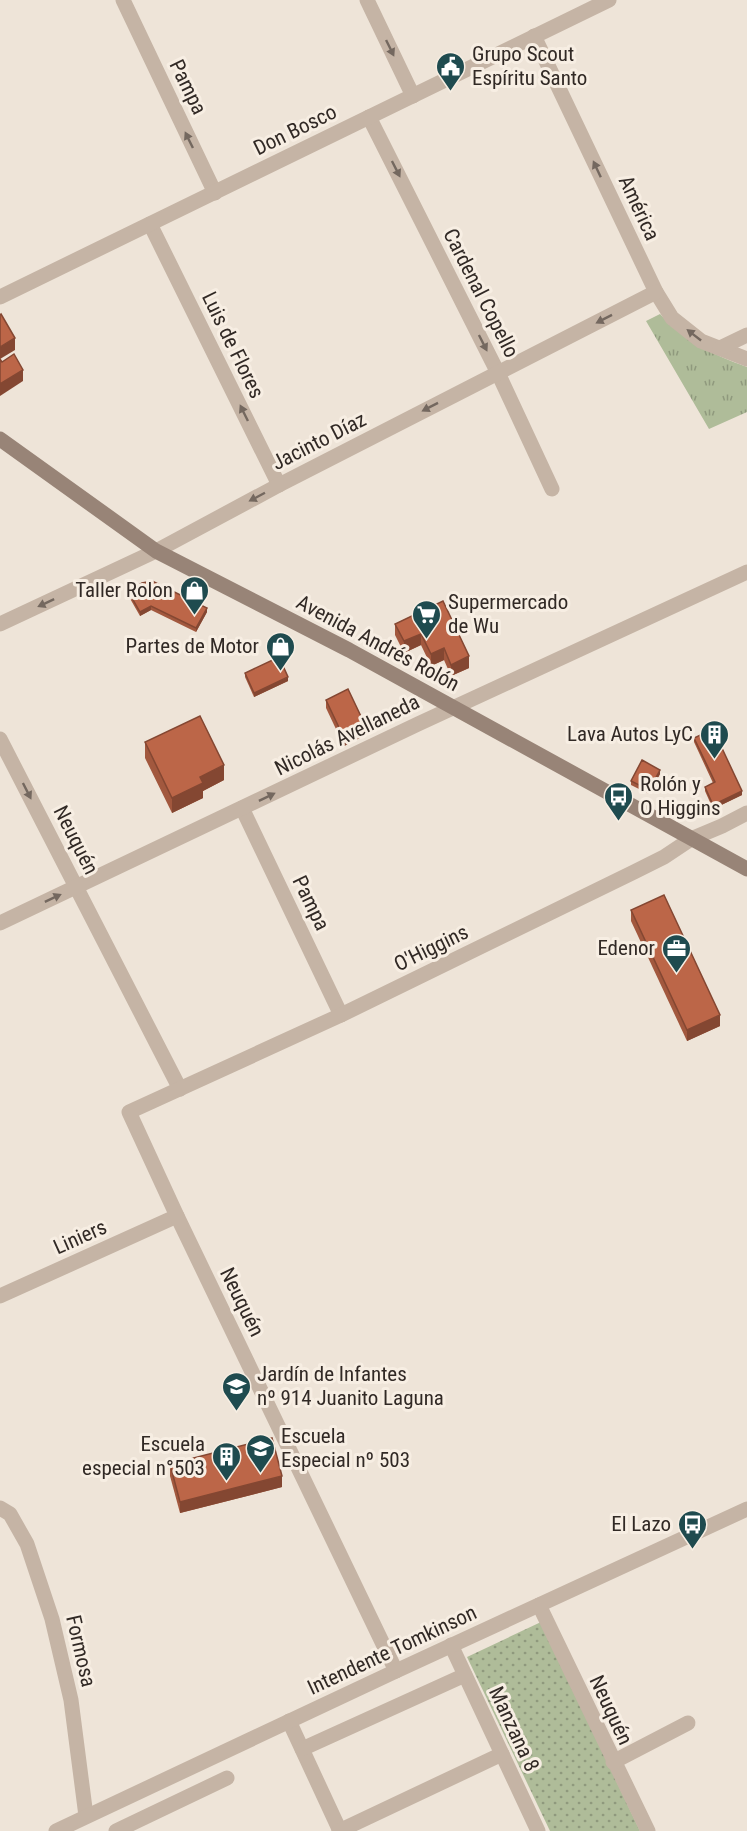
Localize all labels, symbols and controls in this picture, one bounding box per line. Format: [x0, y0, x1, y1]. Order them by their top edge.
one-way arrow [385, 39, 394, 56]
place label: Grupo Scout Espíritu Santo [472, 42, 587, 90]
public building icon: Grupo Scout Espíritu Santo [435, 50, 467, 92]
street label: Pampa [165, 56, 211, 118]
street label: Don Bosco [250, 100, 340, 160]
one-way arrow [185, 131, 194, 148]
one-way arrow [390, 160, 400, 178]
one-way arrow [593, 160, 602, 177]
street label: América [614, 172, 664, 244]
street label: Cardenal Copello [438, 225, 524, 361]
street label: Luis de Flores [197, 288, 269, 402]
one-way arrow [595, 314, 612, 323]
one-way arrow [686, 328, 702, 341]
one-way arrow [478, 335, 488, 352]
one-way arrow [421, 402, 439, 412]
one-way arrow [239, 405, 248, 422]
street label: Jacinto Díaz [268, 407, 370, 475]
one-way arrow [248, 492, 265, 502]
shop icon: Taller Rolon [178, 574, 210, 616]
place label: Taller Rolon [75, 578, 173, 602]
street label: Avenida Andrés Rolón [292, 590, 464, 696]
place label: Supermercado de Wu [448, 590, 568, 638]
one-way arrow [38, 598, 55, 607]
supermarket icon: Supermercado de Wu [411, 598, 443, 640]
shop icon: Partes de Motor [264, 630, 296, 672]
place label: Partes de Motor [126, 634, 259, 658]
street label: Nicolás Avellaneda [271, 690, 423, 780]
building icon: Lava Autos LyC [698, 718, 730, 760]
place label: Lava Autos LyC [567, 722, 693, 746]
place label: Rolón y O Higgins [640, 772, 721, 820]
bus stop icon: Rolón y O Higgins [603, 780, 635, 822]
one-way arrow [21, 782, 31, 800]
one-way arrow [258, 792, 275, 801]
street label: Neuquén [49, 802, 103, 878]
street label: Pampa [288, 872, 334, 934]
one-way arrow [44, 894, 61, 903]
street label: O'Higgins [390, 920, 472, 976]
office icon: Edenor [660, 932, 692, 974]
place label: Edenor [597, 936, 655, 960]
street label: Liniers [50, 1215, 110, 1259]
street label: Neuquén [215, 1264, 269, 1340]
place label: Jardín de Infantes nº 914 Juanito Laguna [257, 1362, 444, 1410]
school or university icon: Jardín de Infantes nº 914 Juanito Laguna [220, 1370, 252, 1412]
place label: Escuela Especial nº 503 [281, 1424, 410, 1472]
place label: Escuela especial n°503 [82, 1432, 205, 1480]
school or university icon: Escuela Especial nº 503 [244, 1432, 276, 1474]
building icon: Escuela especial n°503 [210, 1440, 242, 1482]
bus stop icon: El Lazo [676, 1508, 708, 1550]
place label: El Lazo [611, 1512, 671, 1536]
street label: Intendente Tomkinson [304, 1600, 480, 1700]
street label: Formosa [61, 1613, 101, 1689]
street label: Neuquén [585, 1672, 637, 1748]
street label: Manzana 8 [484, 1683, 544, 1775]

